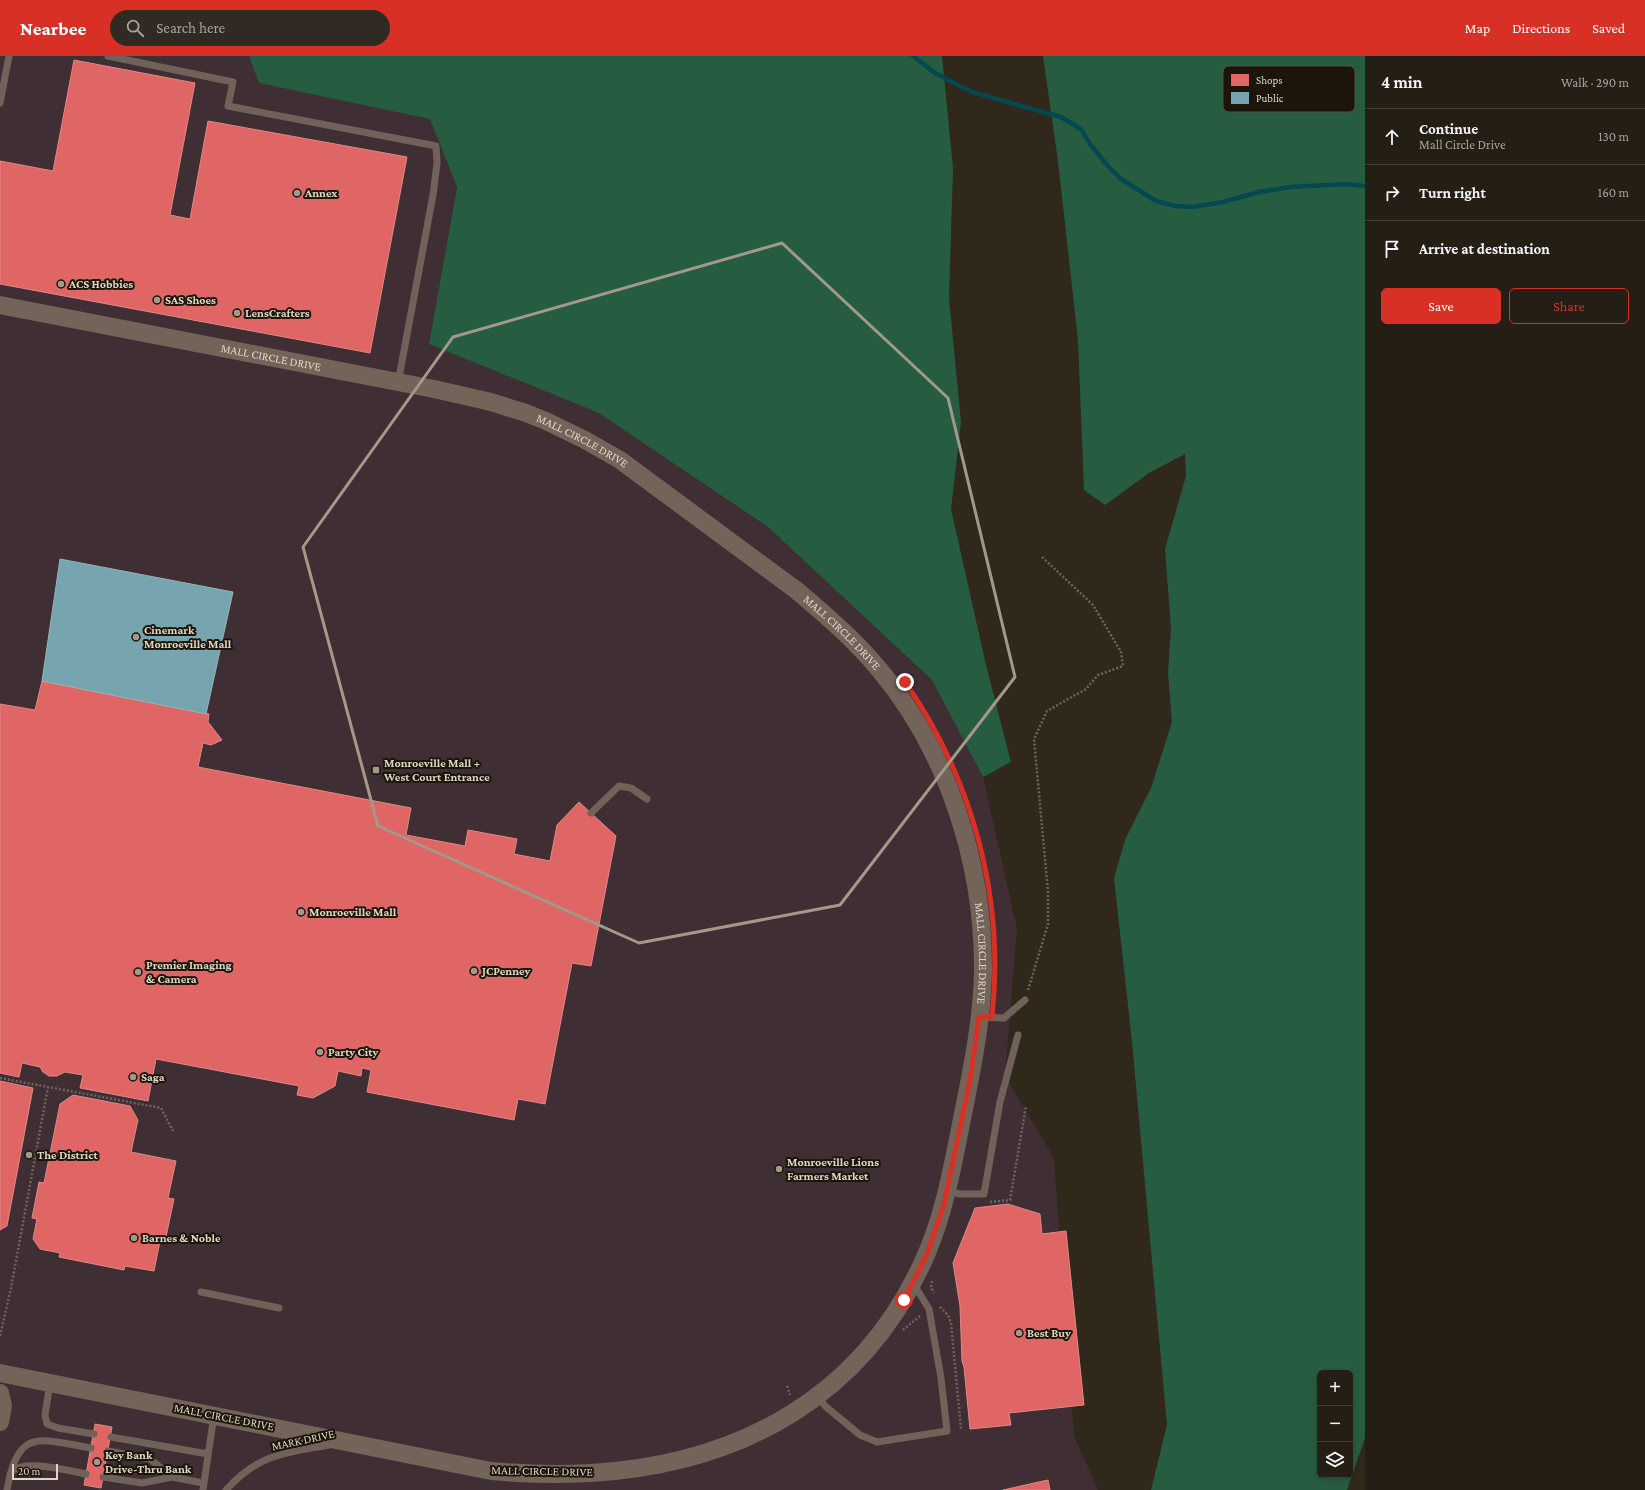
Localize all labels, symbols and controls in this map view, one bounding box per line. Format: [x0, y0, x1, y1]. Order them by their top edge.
search box [110, 10, 390, 46]
icon: search [124, 17, 146, 39]
text: Nearbee [20, 18, 86, 39]
text: Search here [156, 20, 225, 36]
text: Map [1465, 20, 1490, 36]
text: Directions [1512, 20, 1570, 36]
text: Saved [1592, 20, 1625, 36]
legend [1223, 66, 1355, 112]
text: 4 min [1381, 73, 1423, 92]
text: Shops [1256, 74, 1283, 87]
text: Walk · 290 m [1561, 75, 1629, 90]
text: Public [1256, 92, 1284, 104]
text: Continue [1419, 121, 1478, 137]
icon: ahead [1381, 126, 1403, 148]
text: 130 m [1598, 129, 1629, 144]
text: Mall Circle Drive [1419, 137, 1506, 152]
icon: right [1381, 182, 1403, 204]
text: Turn right [1419, 185, 1486, 201]
text: 160 m [1598, 185, 1629, 200]
place label: Annex [304, 186, 338, 200]
marker: Annex [292, 188, 302, 198]
icon: arrive [1381, 238, 1403, 260]
text: Arrive at destination [1419, 241, 1550, 257]
place label: ACS Hobbies [68, 277, 133, 291]
marker: ACS Hobbies [56, 279, 66, 289]
button: Save [1381, 288, 1501, 324]
button: Share [1509, 288, 1629, 324]
place label: SAS Shoes [165, 293, 216, 307]
marker: SAS Shoes [152, 295, 162, 305]
place label: LensCrafters [245, 306, 310, 320]
marker: LensCrafters [232, 308, 242, 318]
street label: MALL CIRCLE DRIVE [220, 341, 323, 374]
street label: MALL CIRCLE DRIVE [534, 411, 631, 471]
street label: MALL CIRCLE DRIVE [801, 592, 884, 673]
place label: Cinemark Monroeville Mall [144, 623, 232, 651]
marker: Cinemark Monroeville Mall [131, 632, 141, 642]
route end [896, 673, 914, 691]
place label: Monroeville Mall + West Court Entrance [383, 756, 490, 784]
marker: Monroeville Mall + West Court Entrance [371, 765, 381, 775]
street label: MALL CIRCLE DRIVE [972, 902, 990, 1005]
place label: Monroeville Mall [309, 905, 397, 919]
marker: Monroeville Mall [296, 907, 306, 917]
place label: Premier Imaging & Camera [146, 958, 232, 986]
place label: JCPenney [480, 964, 531, 978]
marker: JCPenney [469, 966, 479, 976]
marker: Premier Imaging & Camera [133, 967, 143, 977]
place label: Party City [328, 1045, 378, 1059]
marker: Party City [315, 1047, 325, 1057]
place label: Saga [141, 1070, 165, 1084]
marker: Saga [128, 1072, 138, 1082]
place label: The District [37, 1148, 99, 1162]
marker: The District [24, 1150, 34, 1160]
place label: Monroeville Lions Farmers Market [787, 1155, 879, 1183]
marker: Monroeville Lions Farmers Market [774, 1164, 784, 1174]
place label: Barnes & Noble [142, 1231, 221, 1245]
marker: Barnes & Noble [129, 1233, 139, 1243]
route start [895, 1291, 913, 1309]
place label: Best Buy [1027, 1326, 1071, 1340]
marker: Best Buy [1014, 1328, 1024, 1338]
map controls [1317, 1370, 1353, 1478]
button: + [1317, 1370, 1353, 1406]
street label: MALL CIRCLE DRIVE [173, 1400, 276, 1434]
button: − [1317, 1406, 1353, 1442]
street label: MARK DRIVE [270, 1426, 336, 1454]
button: layers [1317, 1442, 1353, 1478]
place label: Key Bank Drive-Thru Bank [105, 1448, 192, 1476]
marker: Key Bank Drive-Thru Bank [92, 1457, 102, 1467]
scale bar [12, 1462, 58, 1481]
street label: MALL CIRCLE DRIVE [491, 1463, 593, 1479]
text: 20 m [18, 1465, 40, 1477]

